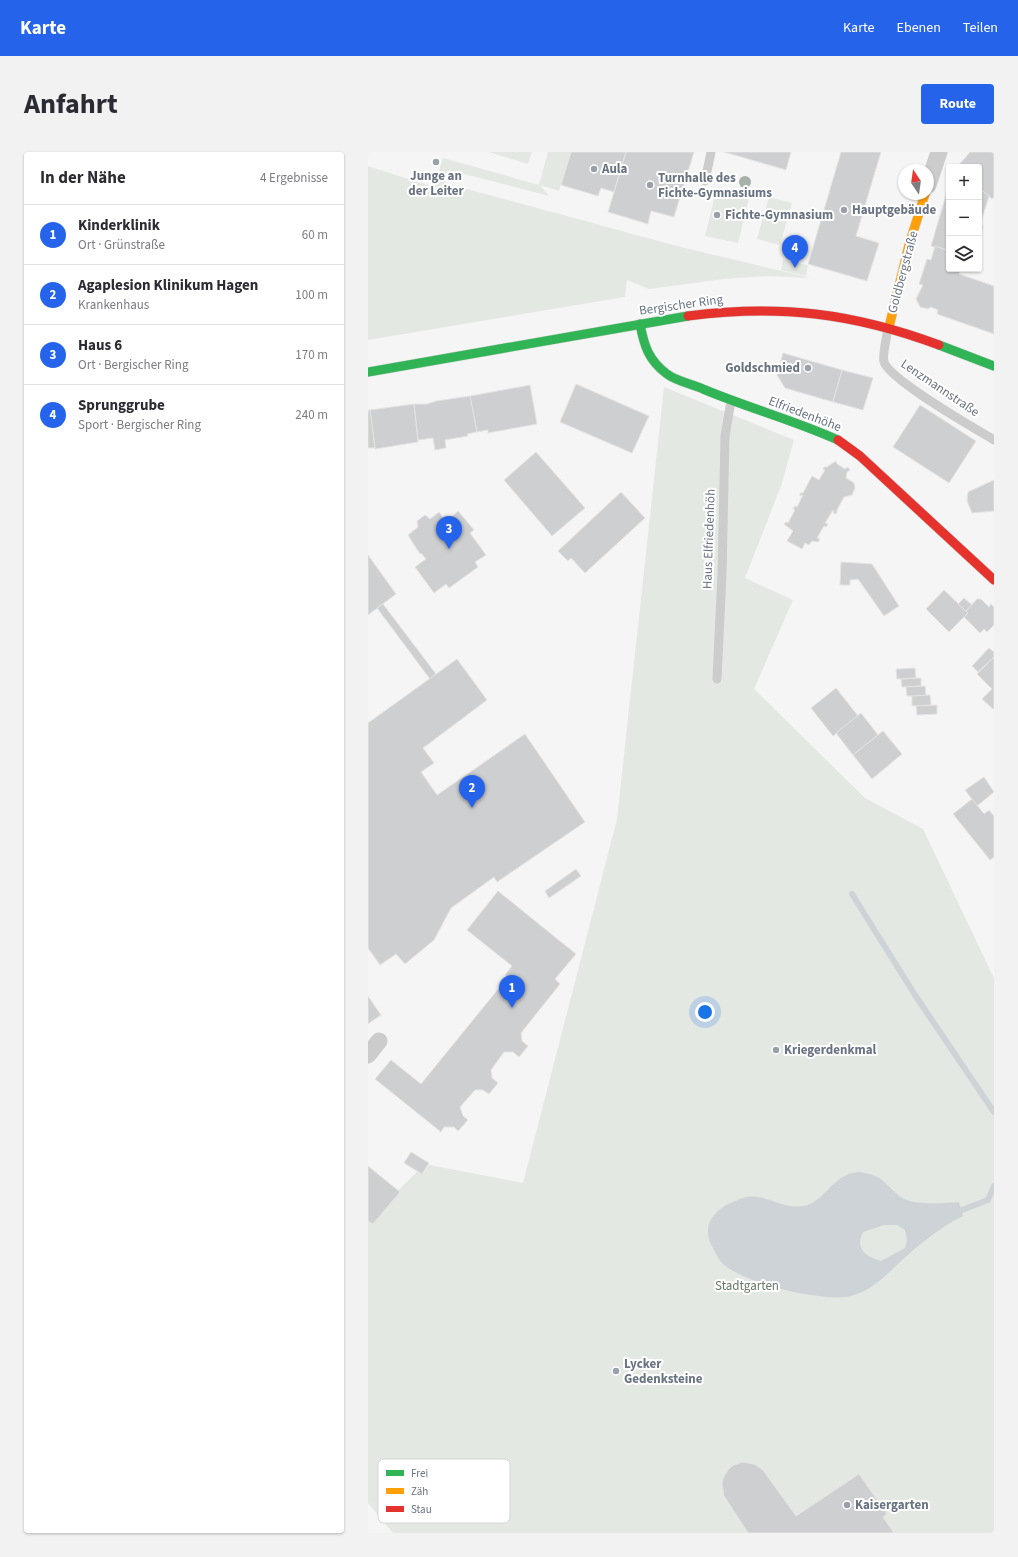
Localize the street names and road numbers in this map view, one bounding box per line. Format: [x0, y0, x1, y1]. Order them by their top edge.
street label: Goldbergstraße [883, 229, 923, 315]
street label: Bergischer Ring [638, 290, 725, 320]
street label: Lenzmannstraße [897, 355, 983, 421]
street label: Elfriedenhöhe [766, 392, 844, 436]
street label: Haus Elfriedenhöh [698, 489, 720, 589]

